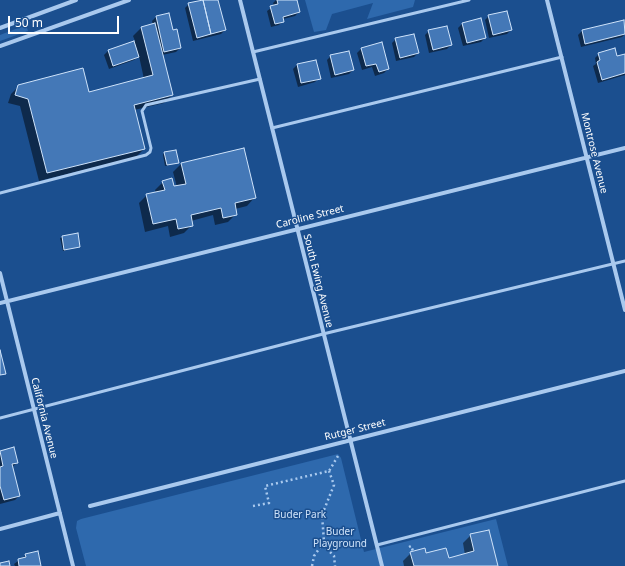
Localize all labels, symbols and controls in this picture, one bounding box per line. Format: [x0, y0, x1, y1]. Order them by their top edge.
scale bar [10, 8, 121, 34]
text: 50 m [15, 14, 43, 31]
street label: Montrose Avenue [578, 111, 610, 195]
street label: Caroline Street [275, 203, 345, 231]
street label: South Ewing Avenue [301, 233, 335, 329]
street label: California Avenue [28, 376, 60, 460]
street label: Rutger Street [323, 417, 387, 443]
park label: Buder Park [274, 509, 326, 521]
park label: Buder Playground [313, 526, 367, 550]

